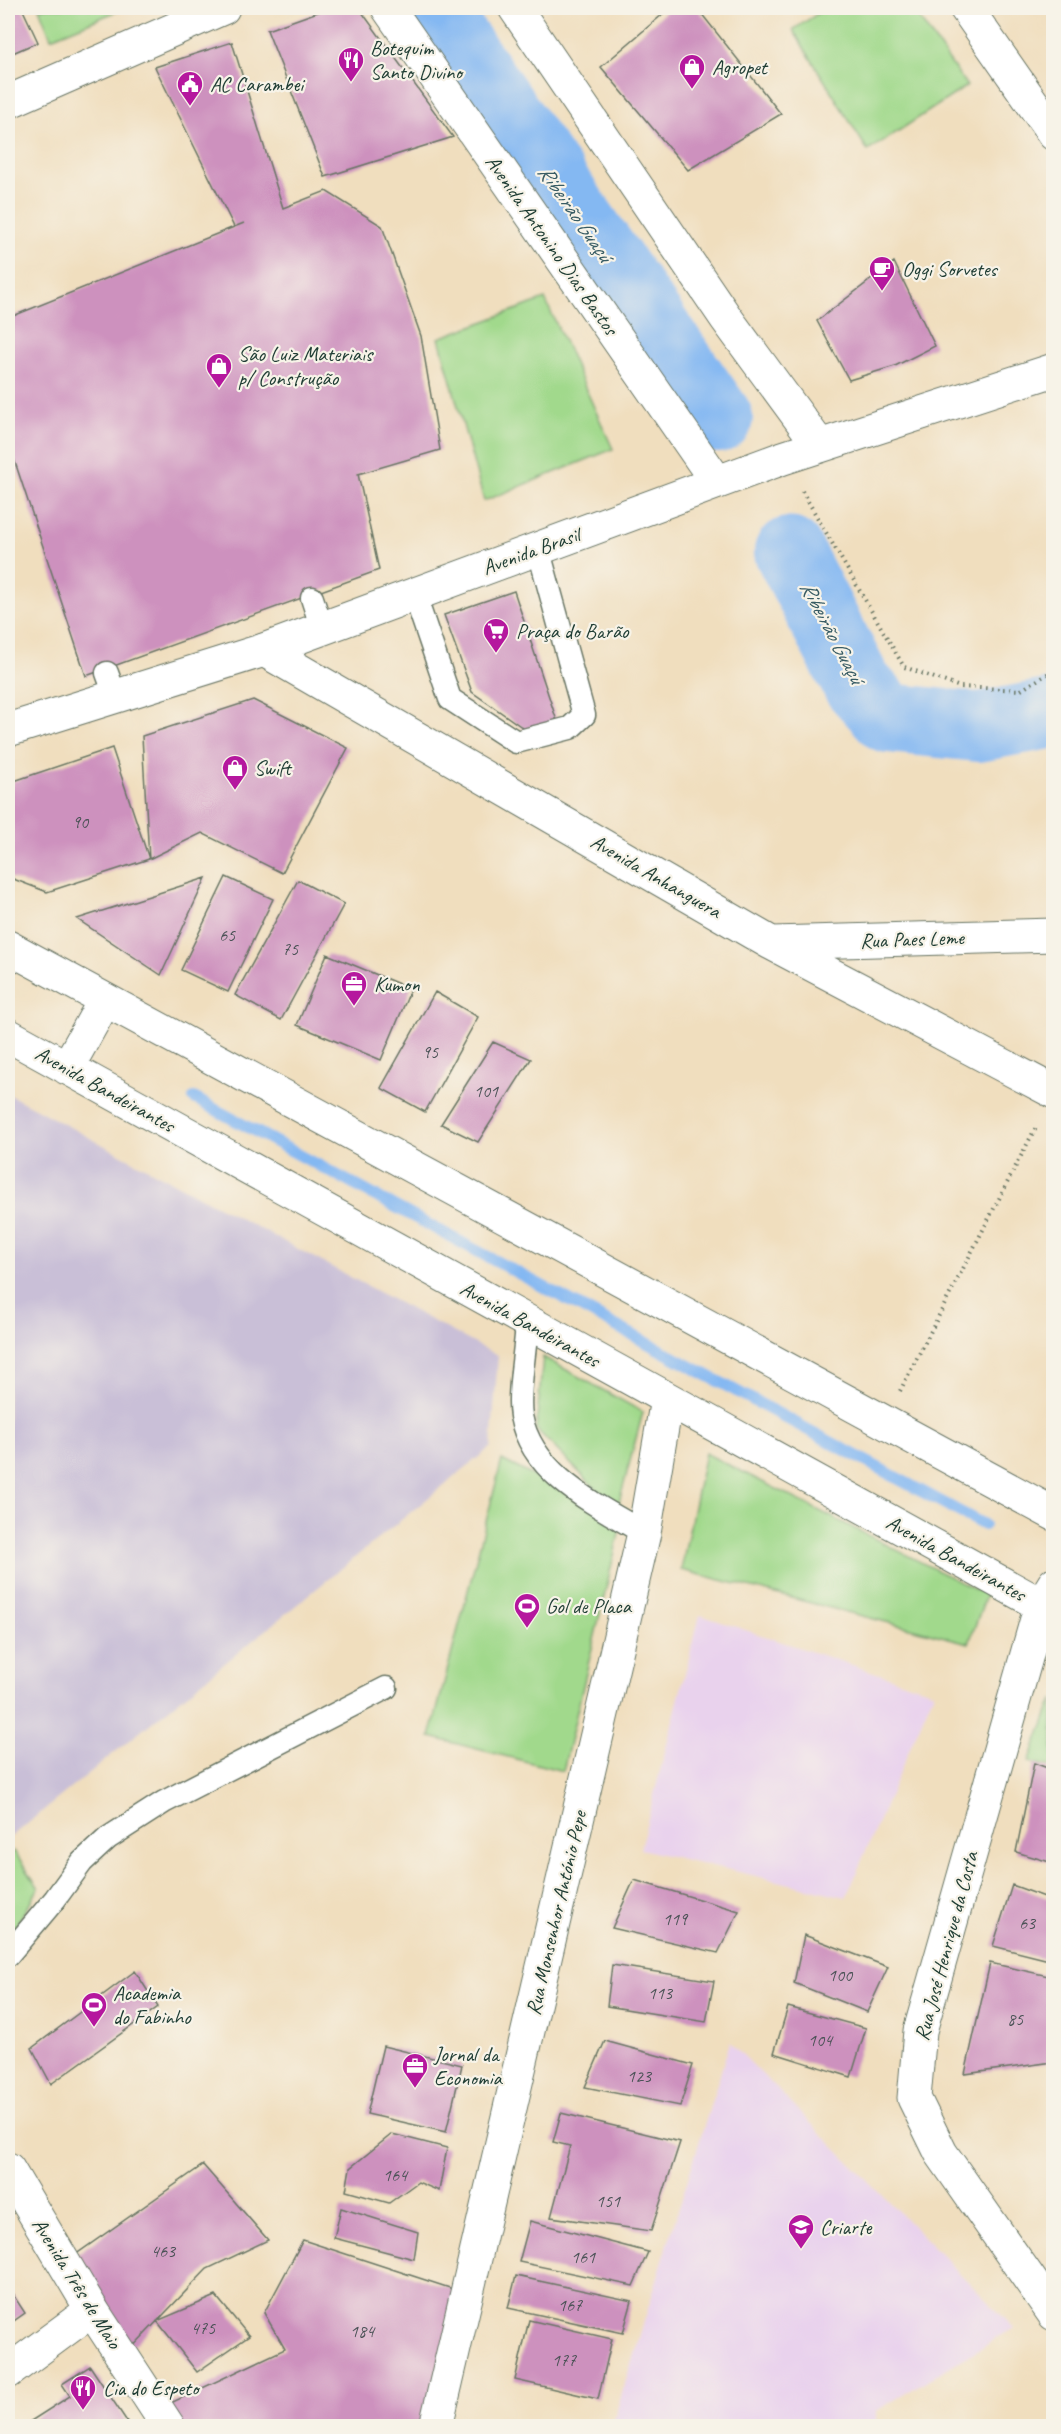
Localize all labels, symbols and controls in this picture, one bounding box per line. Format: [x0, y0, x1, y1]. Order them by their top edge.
place label: Botequim Santo Divino [370, 35, 464, 85]
restaurant icon: Botequim Santo Divino [336, 45, 366, 83]
shop icon: Agropet [677, 52, 707, 90]
place label: Agropet [712, 54, 769, 80]
public building icon: AC Carambei [175, 69, 205, 107]
place label: AC Carambei [210, 71, 306, 97]
street label: Avenida Antonino Dias Bastos [480, 150, 625, 342]
water label: Ribeirão Guaçú [532, 159, 621, 271]
cafe icon: Oggi Sorvetes [867, 254, 897, 292]
place label: Oggi Sorvetes [902, 256, 998, 282]
place label: São Luiz Materiais p/ Construção [238, 341, 374, 391]
shop icon: São Luiz Materiais p/ Construção [204, 351, 234, 389]
street label: Avenida Brasil [479, 520, 586, 581]
water label: Ribeirão Guaçú [794, 576, 873, 692]
supermarket icon: Praça do Barão [481, 616, 511, 654]
place label: Praça do Barão [516, 618, 630, 644]
shop icon: Swift [220, 753, 250, 791]
place label: Swift [254, 755, 293, 781]
house number: 90 [72, 811, 90, 833]
street label: Avenida Anhanguera [586, 828, 727, 925]
house number: 65 [219, 924, 236, 946]
street label: Rua Paes Leme [860, 924, 966, 954]
house number: 75 [282, 938, 299, 960]
office icon: Kumon [339, 969, 369, 1007]
place label: Kumon [374, 971, 420, 997]
street label: Avenida Bandeirantes [31, 1040, 181, 1139]
house number: 95 [422, 1041, 439, 1063]
house number: 101 [474, 1080, 499, 1102]
street label: Avenida Bandeirantes [456, 1275, 606, 1374]
street label: Avenida Bandeirantes [882, 1509, 1032, 1608]
sports icon: Gol de Placa [512, 1591, 542, 1629]
place label: Gol de Placa [546, 1593, 633, 1619]
street label: Rua Monsenhor António Pepe [520, 1806, 593, 2018]
street label: Rua José Henrique da Costa [908, 1847, 984, 2043]
house number: 119 [663, 1908, 689, 1930]
house number: 63 [1019, 1912, 1037, 1934]
house number: 100 [828, 1964, 854, 1986]
place label: Academia do Fabinho [113, 1980, 192, 2030]
house number: 113 [648, 1982, 674, 2004]
sports icon: Academia do Fabinho [79, 1990, 109, 2028]
house number: 85 [1007, 2008, 1024, 2030]
house number: 104 [808, 2029, 834, 2051]
place label: Jornal da Economia [433, 2041, 504, 2091]
office icon: Jornal da Economia [400, 2051, 430, 2089]
house number: 123 [627, 2065, 653, 2087]
house number: 164 [383, 2164, 409, 2186]
house number: 151 [596, 2190, 621, 2212]
school or university icon: Criarte [786, 2212, 816, 2250]
street label: Avenida Três de Maio [26, 2213, 128, 2354]
place label: Criarte [820, 2214, 872, 2240]
house number: 463 [151, 2240, 177, 2262]
house number: 161 [571, 2246, 596, 2268]
house number: 167 [558, 2294, 583, 2316]
house number: 475 [191, 2317, 216, 2339]
house number: 184 [350, 2320, 376, 2342]
house number: 177 [552, 2349, 577, 2371]
restaurant icon: Cia do Espeto [68, 2373, 98, 2411]
place label: Cia do Espeto [103, 2375, 201, 2401]

